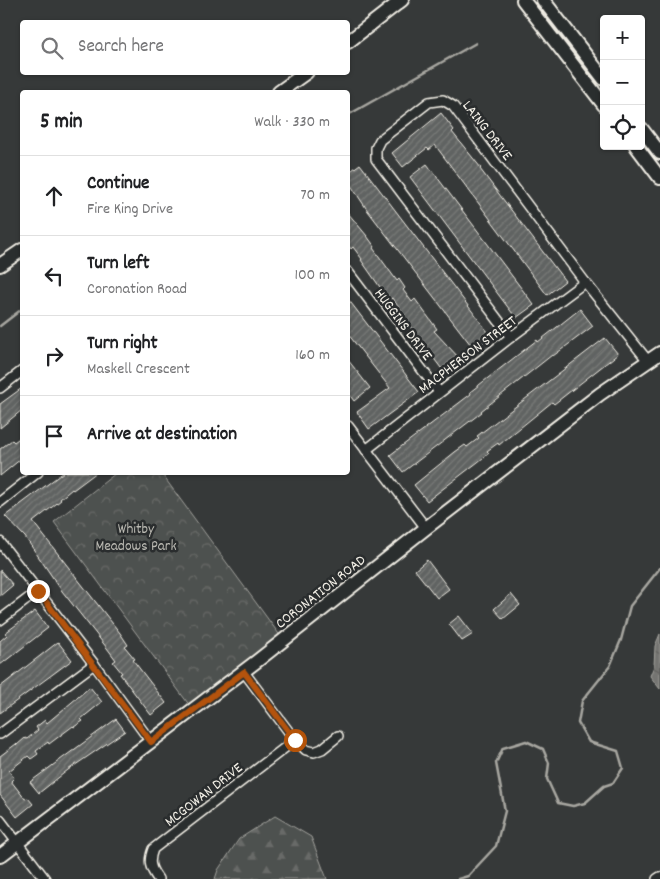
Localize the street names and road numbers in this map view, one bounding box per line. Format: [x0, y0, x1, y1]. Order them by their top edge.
street label: LAING DRIVE [456, 96, 517, 166]
street label: HUGGINS DRIVE [368, 284, 437, 366]
street label: MACPHERSON STREET [414, 311, 522, 400]
street label: CORONATION ROAD [271, 550, 371, 635]
street label: MCGOWAN DRIVE [161, 758, 248, 833]

